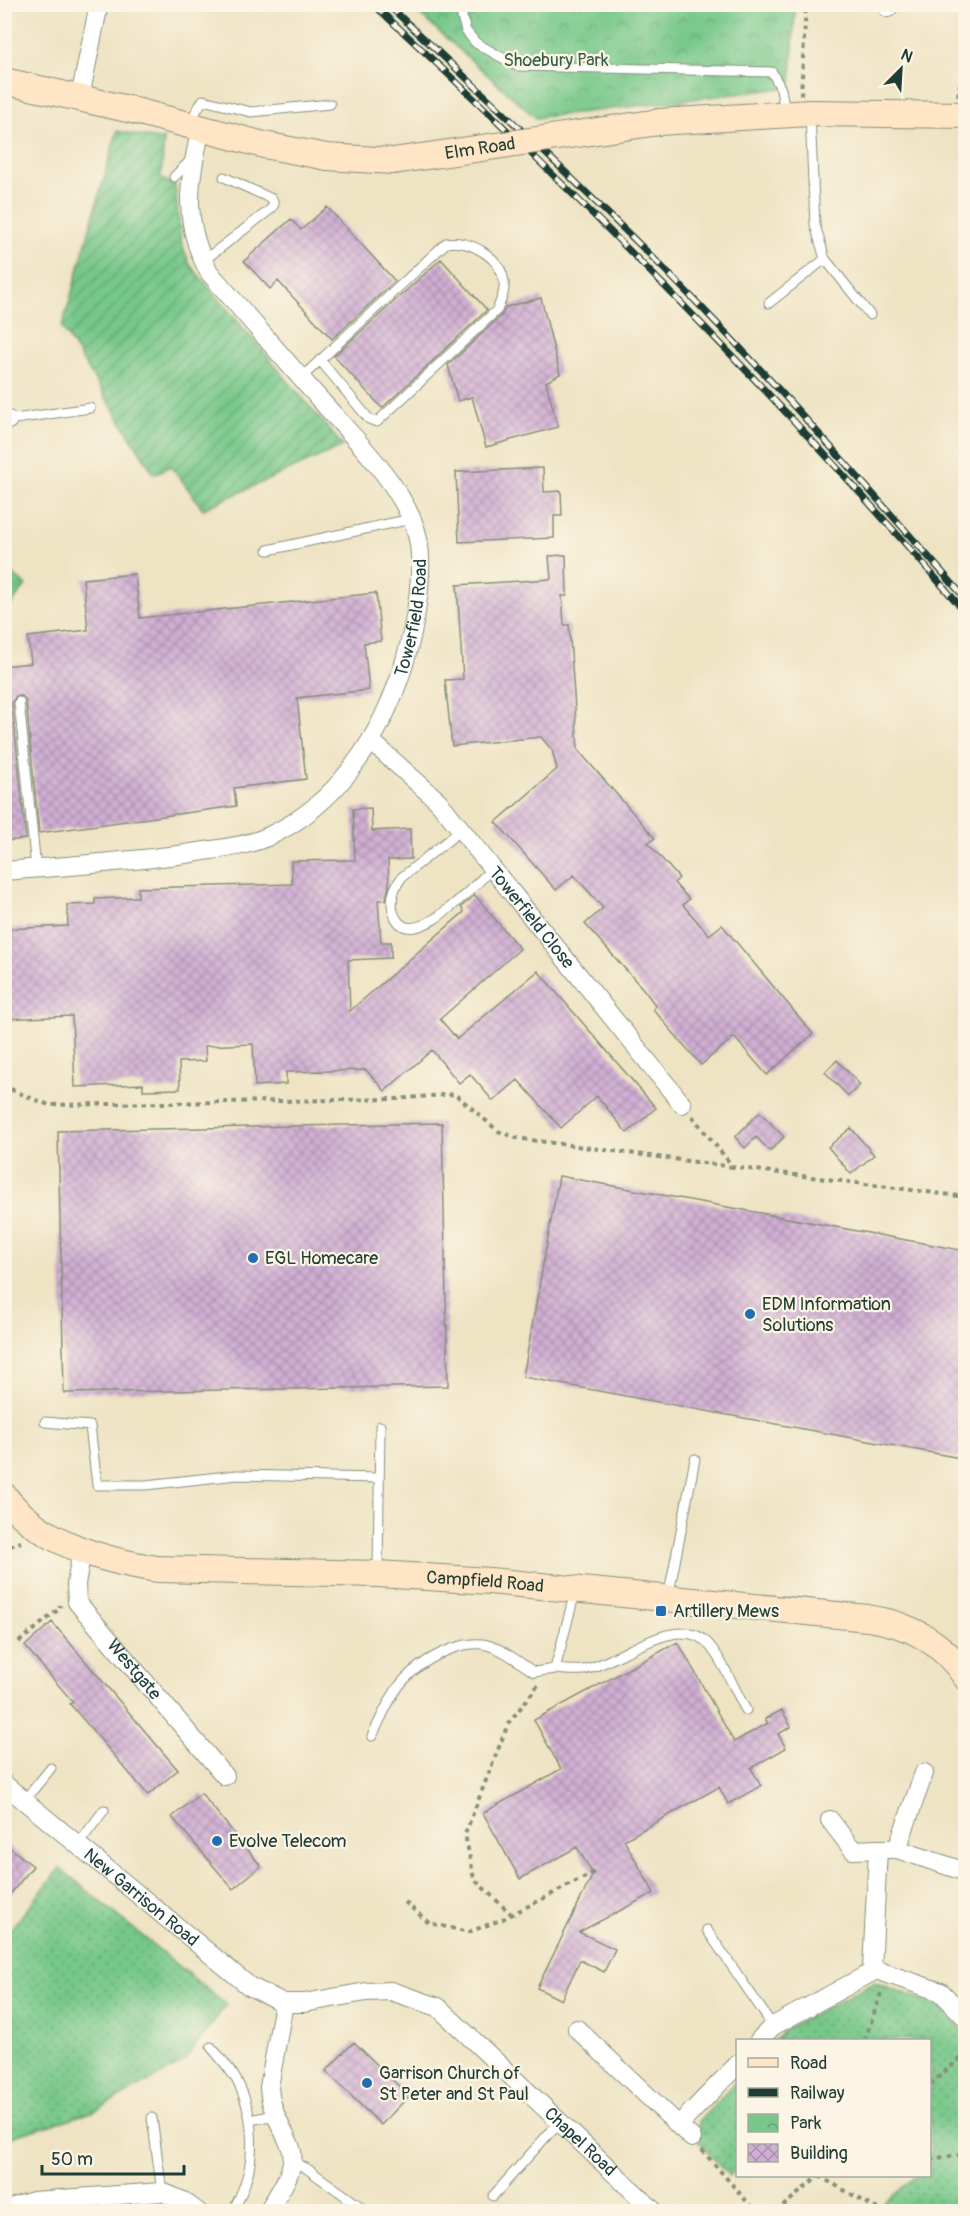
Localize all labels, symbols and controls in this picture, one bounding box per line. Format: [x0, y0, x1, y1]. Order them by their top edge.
north arrow [871, 39, 931, 99]
text: N [898, 45, 916, 68]
park label: Shoebury Park [504, 49, 609, 72]
street label: Elm Road [443, 132, 517, 165]
street label: Towerfield Road [390, 559, 432, 680]
street label: Towerfield Close [483, 862, 579, 974]
place label: EGL Homecare [265, 1247, 378, 1270]
marker: EGL Homecare [246, 1251, 260, 1265]
place label: EDM Information Solutions [762, 1293, 891, 1337]
marker: EDM Information Solutions [743, 1307, 757, 1321]
street label: Campfield Road [426, 1566, 545, 1598]
place label: Artillery Mews [673, 1600, 779, 1623]
marker: Artillery Mews [654, 1604, 668, 1618]
street label: Westgate [102, 1635, 166, 1705]
place label: Evolve Telecom [229, 1830, 347, 1853]
marker: Evolve Telecom [210, 1834, 224, 1848]
street label: New Garrison Road [79, 1843, 203, 1952]
legend [736, 2039, 931, 2177]
text: Road [790, 2052, 827, 2075]
place label: Garrison Church of St Peter and St Paul [379, 2062, 529, 2106]
marker: Garrison Church of St Peter and St Paul [360, 2076, 374, 2090]
text: Railway [790, 2082, 845, 2105]
street label: Chapel Road [539, 2102, 621, 2181]
text: Park [790, 2112, 822, 2135]
scale bar [42, 2138, 184, 2176]
text: Building [790, 2142, 848, 2165]
text: 50 m [51, 2148, 93, 2171]

